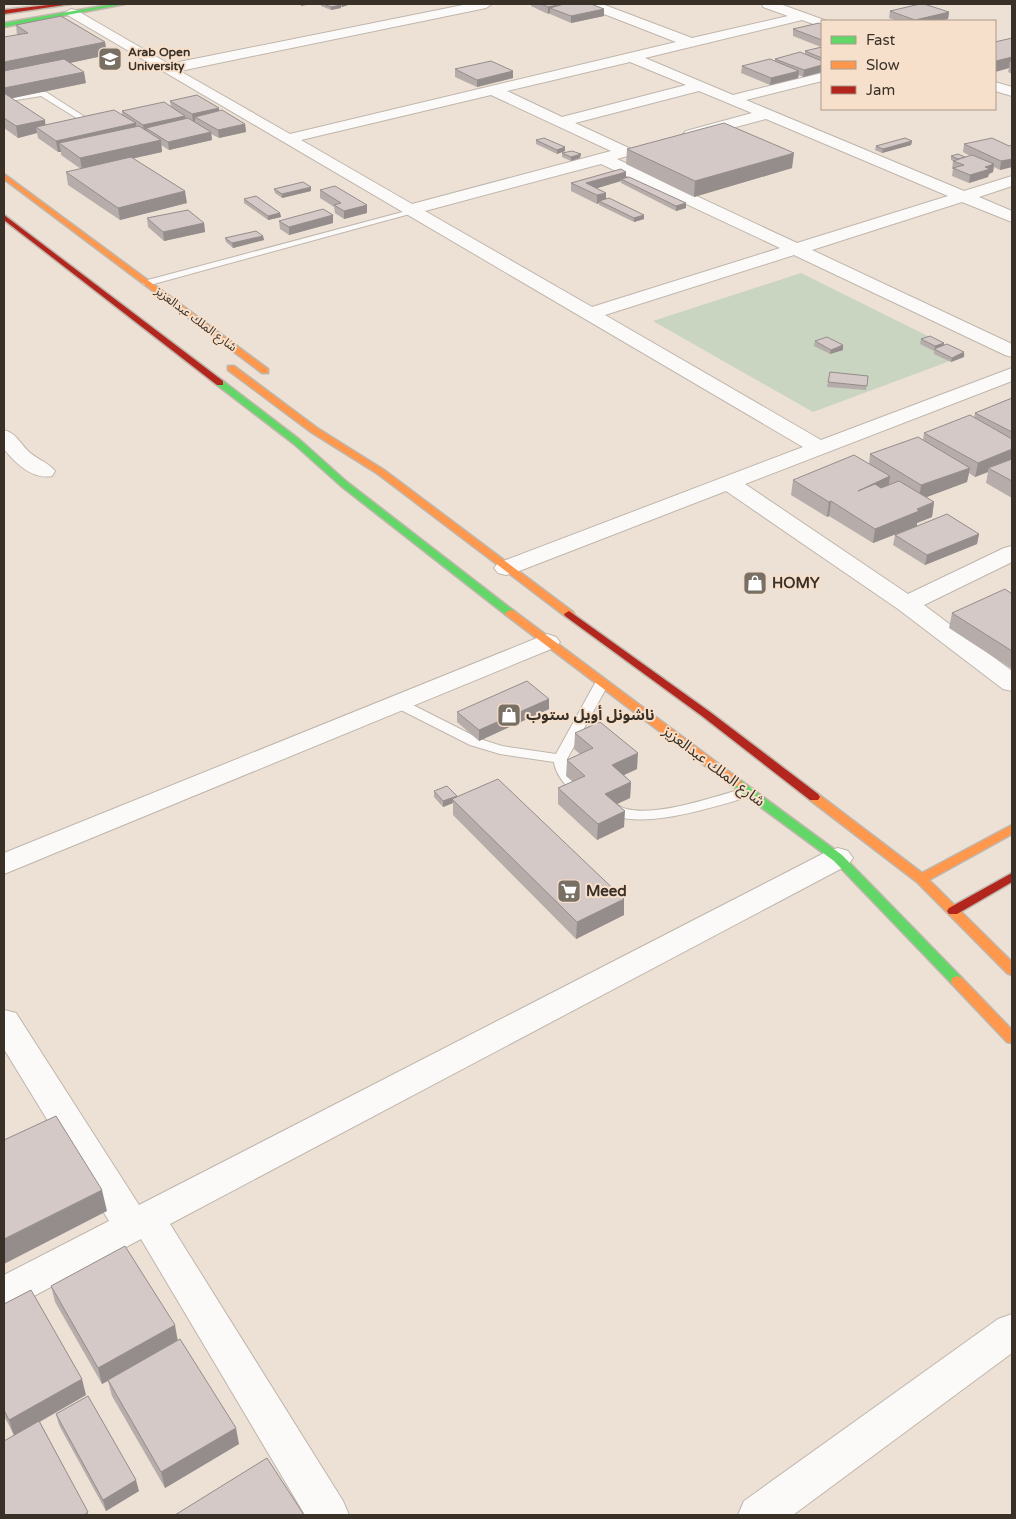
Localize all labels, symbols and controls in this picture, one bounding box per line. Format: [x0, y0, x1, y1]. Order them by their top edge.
legend [821, 20, 996, 110]
text: Fast [866, 31, 896, 49]
place label: Arab Open University [128, 45, 190, 74]
school or university icon: Arab Open University [97, 46, 123, 72]
text: Slow [866, 56, 900, 74]
text: Jam [866, 81, 895, 99]
street label: شارع الملك عبدالعزيز [150, 283, 240, 356]
shop icon: HOMY [742, 570, 768, 596]
place label: HOMY [772, 574, 820, 592]
shop icon: ناشونل أويل ستوب [496, 702, 522, 728]
place label: ناشونل أويل ستوب [526, 705, 654, 724]
street label: شارع الملك عبدالعزيز [657, 721, 769, 813]
supermarket icon: Meed [556, 878, 582, 904]
place label: Meed [586, 882, 627, 900]

